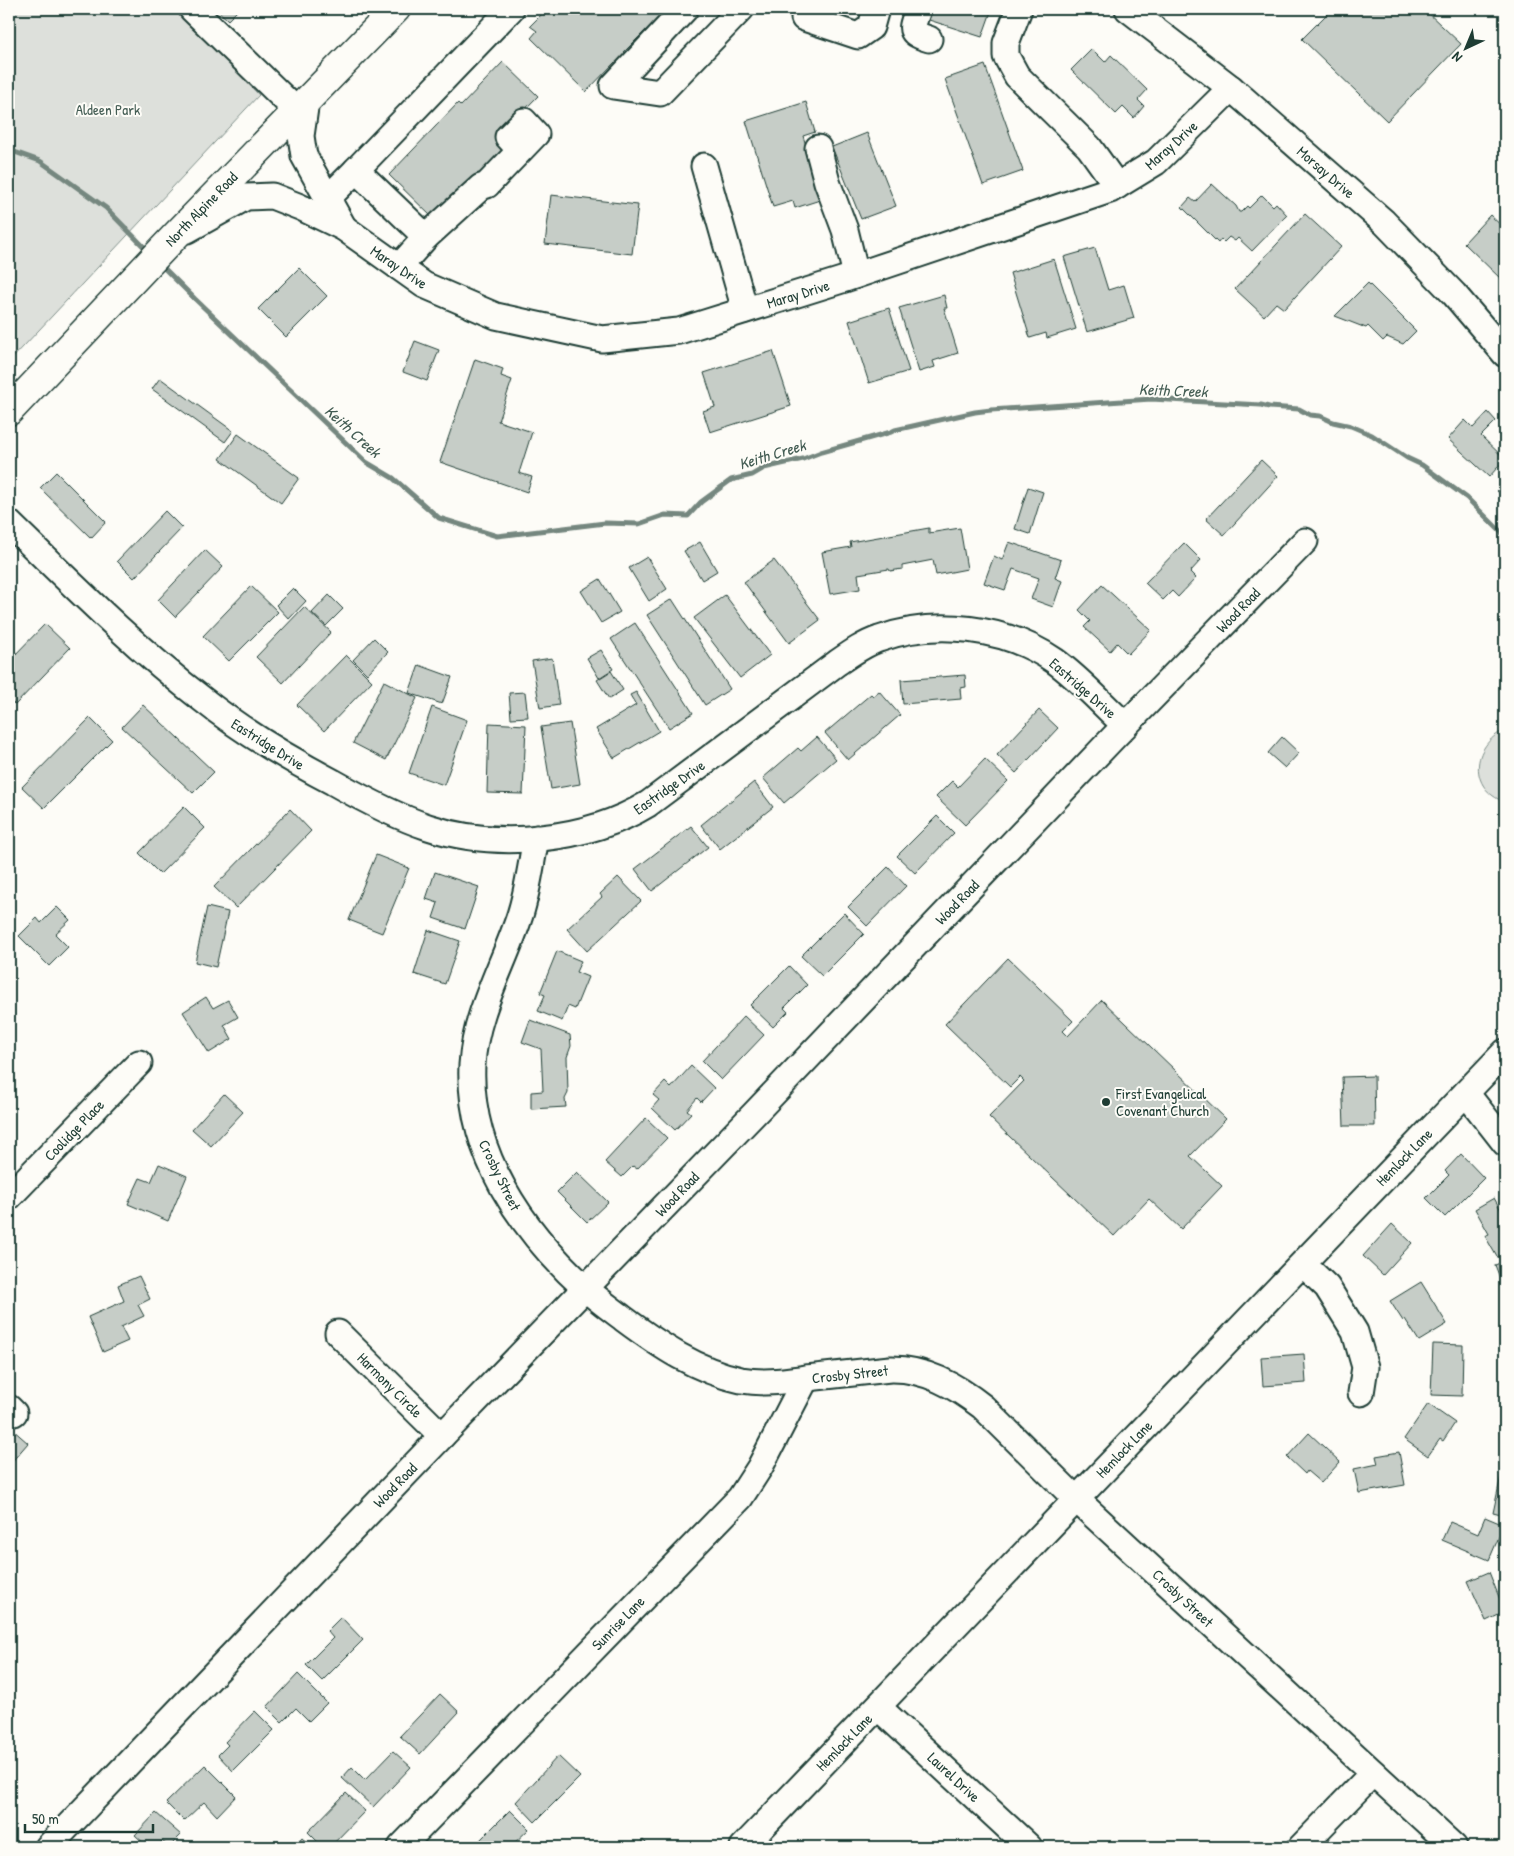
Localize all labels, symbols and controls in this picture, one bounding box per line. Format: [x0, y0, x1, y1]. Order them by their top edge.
north arrow [1442, 22, 1492, 72]
text: N [1447, 48, 1466, 67]
park label: Aldeen Park [76, 99, 140, 120]
street label: Maray Drive [1140, 116, 1202, 174]
street label: Morsay Drive [1293, 141, 1359, 203]
street label: North Alpine Road [160, 167, 242, 251]
street label: Maray Drive [366, 240, 432, 294]
street label: Maray Drive [764, 275, 832, 313]
water label: Keith Creek [1138, 378, 1209, 402]
water label: Keith Creek [320, 400, 387, 463]
water label: Keith Creek [736, 433, 809, 475]
street label: Wood Road [1211, 583, 1265, 637]
street label: Eastridge Drive [1045, 653, 1121, 723]
street label: Eastridge Drive [227, 713, 309, 775]
street label: Eastridge Drive [629, 755, 709, 819]
street label: Wood Road [930, 875, 984, 929]
place label: First Evangelical Covenant Church [1115, 1083, 1209, 1121]
street label: Coolidge Place [39, 1094, 109, 1166]
marker: First Evangelical Covenant Church [1100, 1096, 1112, 1108]
street label: Hemlock Lane [1371, 1123, 1437, 1191]
street label: Crosby Street [474, 1136, 527, 1215]
street label: Wood Road [650, 1167, 704, 1221]
street label: Harmony Circle [353, 1348, 427, 1422]
street label: Crosby Street [811, 1359, 890, 1388]
street label: Hemlock Lane [1091, 1415, 1157, 1483]
street label: Wood Road [368, 1458, 422, 1512]
street label: Crosby Street [1148, 1564, 1219, 1632]
street label: Sunrise Lane [587, 1591, 649, 1655]
street label: Hemlock Lane [811, 1708, 877, 1776]
street label: Laurel Drive [923, 1747, 985, 1807]
scale bar [25, 1801, 152, 1833]
text: 50 m [32, 1808, 59, 1829]

